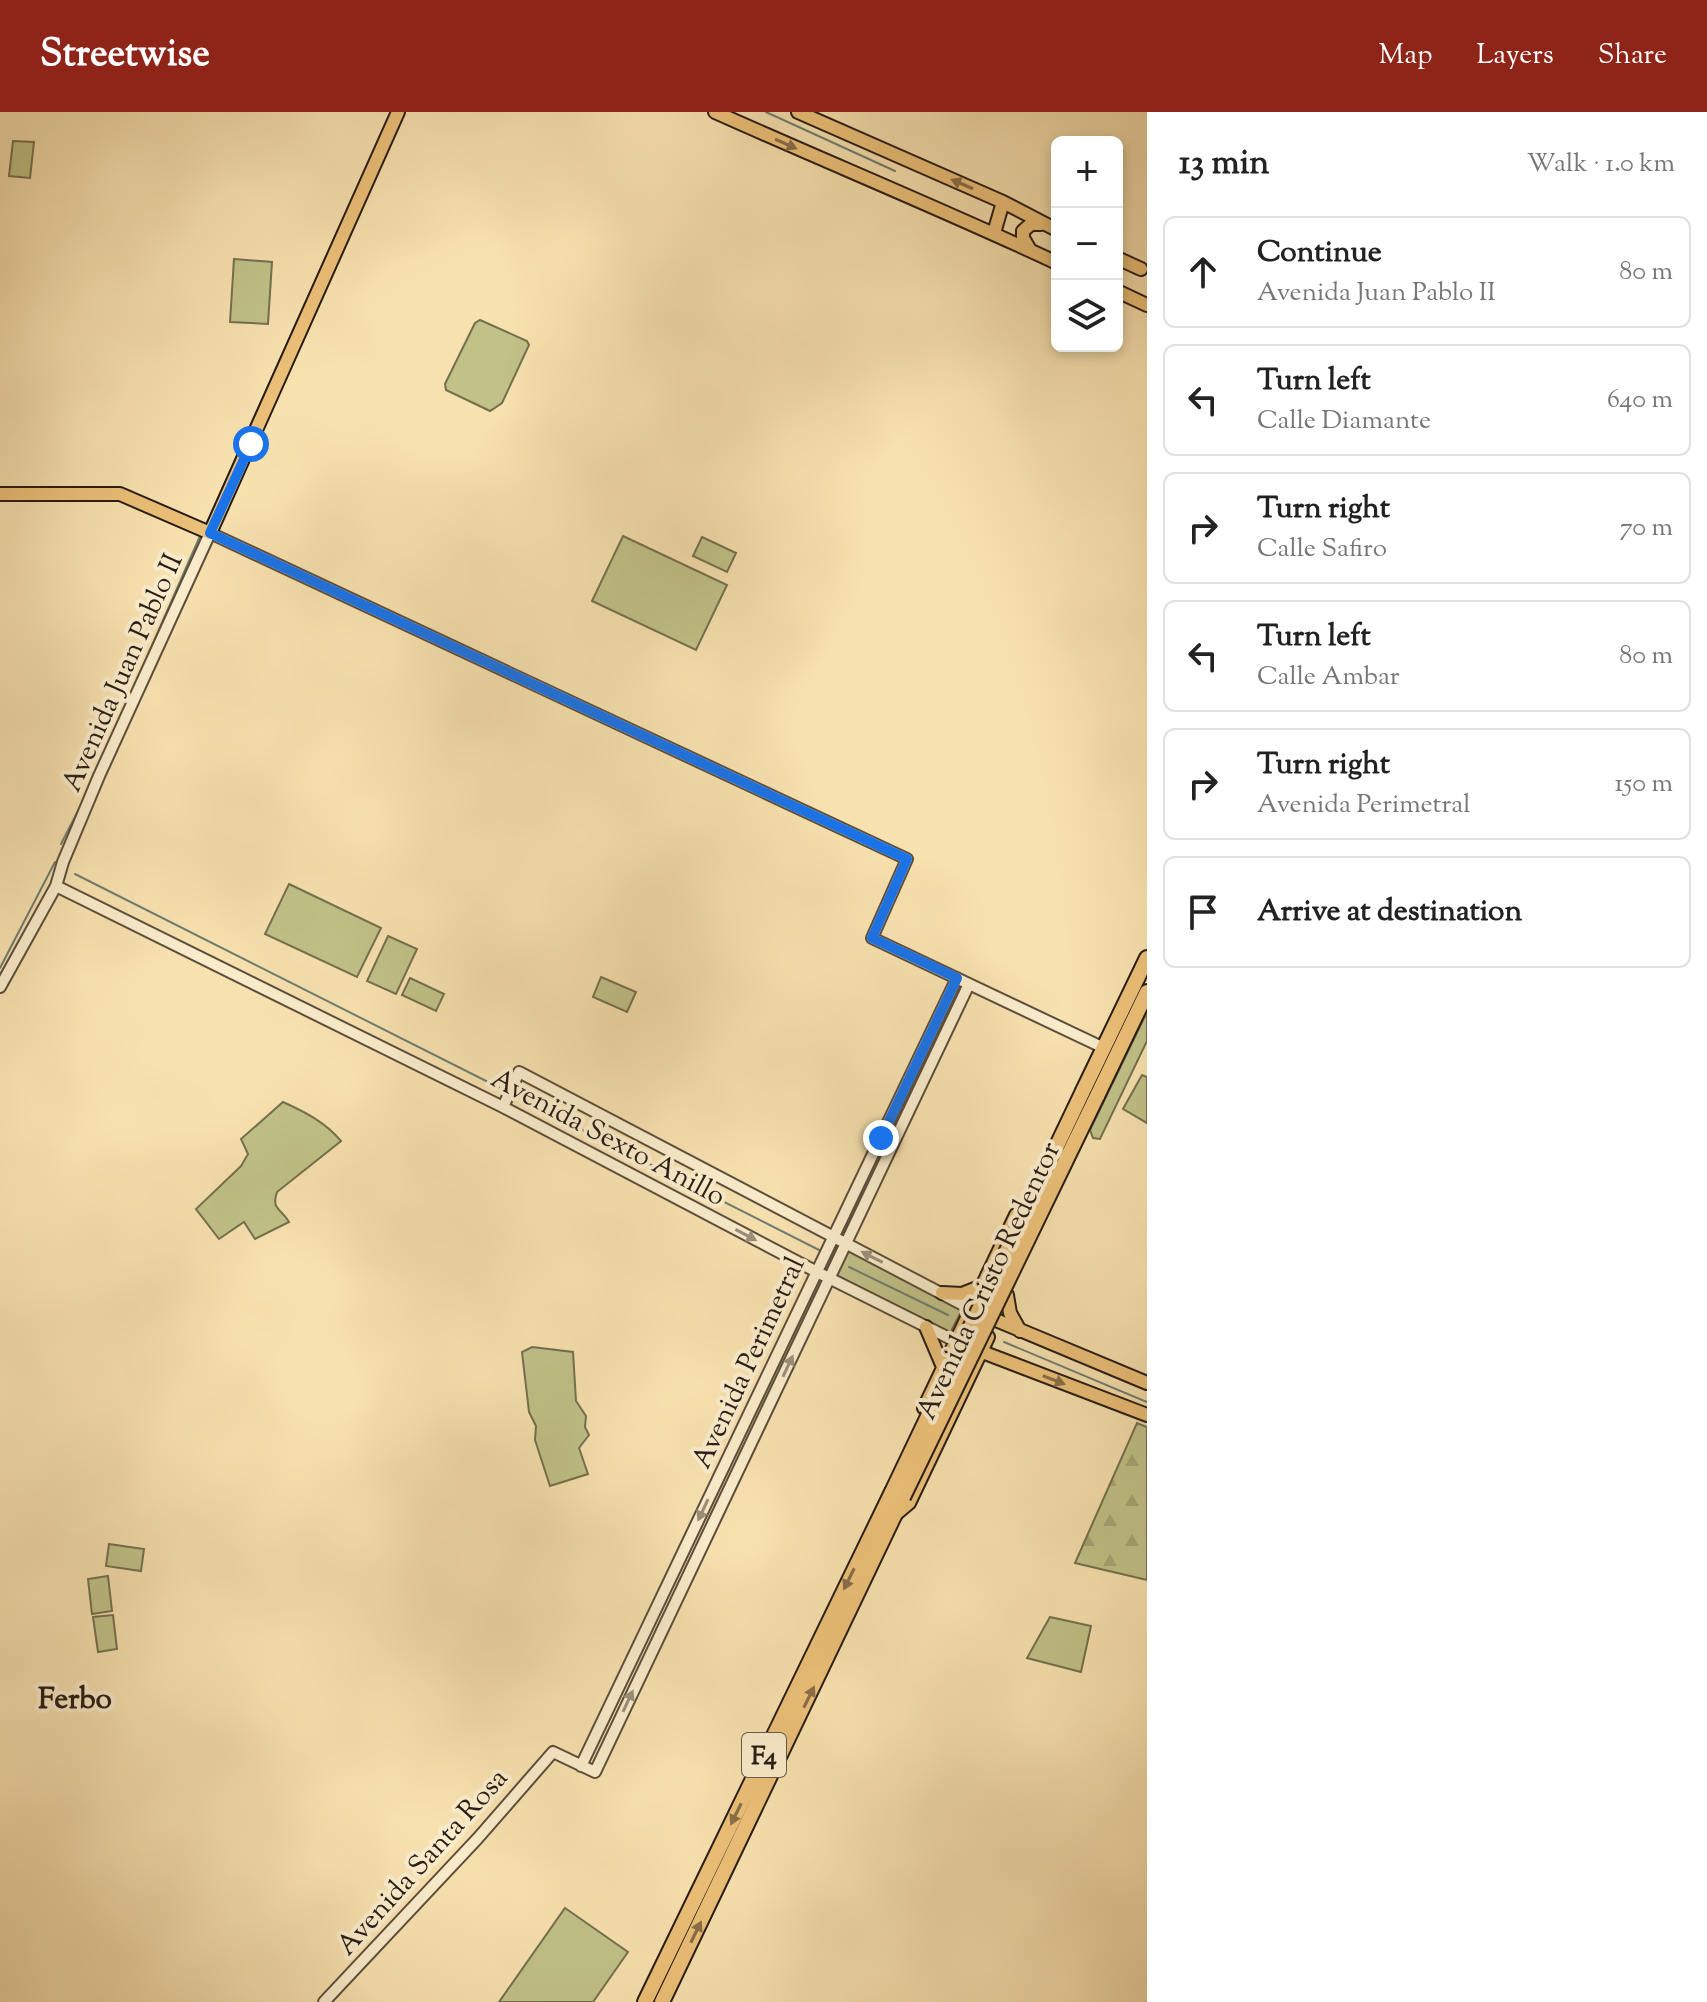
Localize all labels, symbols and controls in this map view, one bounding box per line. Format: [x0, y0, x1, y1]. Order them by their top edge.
text: Streetwise [40, 29, 210, 83]
text: Map [1379, 36, 1432, 76]
text: Layers [1476, 36, 1554, 76]
text: Share [1598, 36, 1667, 76]
map controls [1051, 136, 1123, 352]
button: + [1051, 136, 1123, 208]
one-way arrow [774, 137, 798, 151]
text: 13 min [1179, 140, 1269, 189]
text: Walk · 1.0 km [1527, 146, 1675, 183]
one-way arrow [950, 177, 974, 190]
button: − [1051, 208, 1123, 280]
text: Continue [1257, 232, 1382, 275]
icon: ahead [1181, 250, 1225, 294]
text: 80 m [1619, 254, 1673, 291]
text: Avenida Juan Pablo II [1257, 275, 1496, 312]
button: layers [1051, 280, 1123, 352]
text: Turn left [1257, 360, 1371, 403]
icon: left [1181, 378, 1225, 422]
text: 640 m [1607, 382, 1673, 419]
text: Calle Diamante [1257, 403, 1431, 440]
route start [233, 426, 269, 462]
text: Turn right [1257, 488, 1390, 531]
icon: right [1181, 506, 1225, 550]
text: 70 m [1620, 510, 1673, 547]
text: Calle Safiro [1257, 531, 1387, 568]
street label: Avenida Juan Pablo II [53, 548, 194, 799]
text: Turn left [1257, 616, 1371, 659]
icon: left [1181, 634, 1225, 678]
text: 80 m [1619, 638, 1673, 675]
text: Calle Ambar [1257, 659, 1399, 696]
text: Turn right [1257, 744, 1390, 787]
icon: right [1181, 762, 1225, 806]
text: 150 m [1614, 766, 1673, 803]
text: Avenida Perimetral [1257, 787, 1470, 824]
icon: arrive [1181, 890, 1225, 934]
text: Arrive at destination [1257, 891, 1522, 934]
street label: Avenida Sexto Anillo [483, 1060, 732, 1217]
route end [863, 1120, 899, 1156]
street label: Avenida Cristo Redentor [908, 1135, 1072, 1427]
one-way arrow [735, 1227, 757, 1241]
street label: Avenida Perimetral [683, 1251, 816, 1476]
one-way arrow [861, 1251, 884, 1264]
one-way arrow [781, 1354, 795, 1377]
one-way arrow [1042, 1374, 1066, 1387]
one-way arrow [696, 1499, 710, 1522]
one-way arrow [842, 1568, 856, 1591]
district label: Ferbo [38, 1679, 112, 1722]
one-way arrow [802, 1686, 816, 1709]
one-way arrow [621, 1690, 635, 1713]
road number: F4 [742, 1733, 786, 1777]
street label: Avenida Santa Rosa [328, 1760, 518, 1966]
one-way arrow [729, 1802, 743, 1825]
one-way arrow [689, 1920, 703, 1943]

